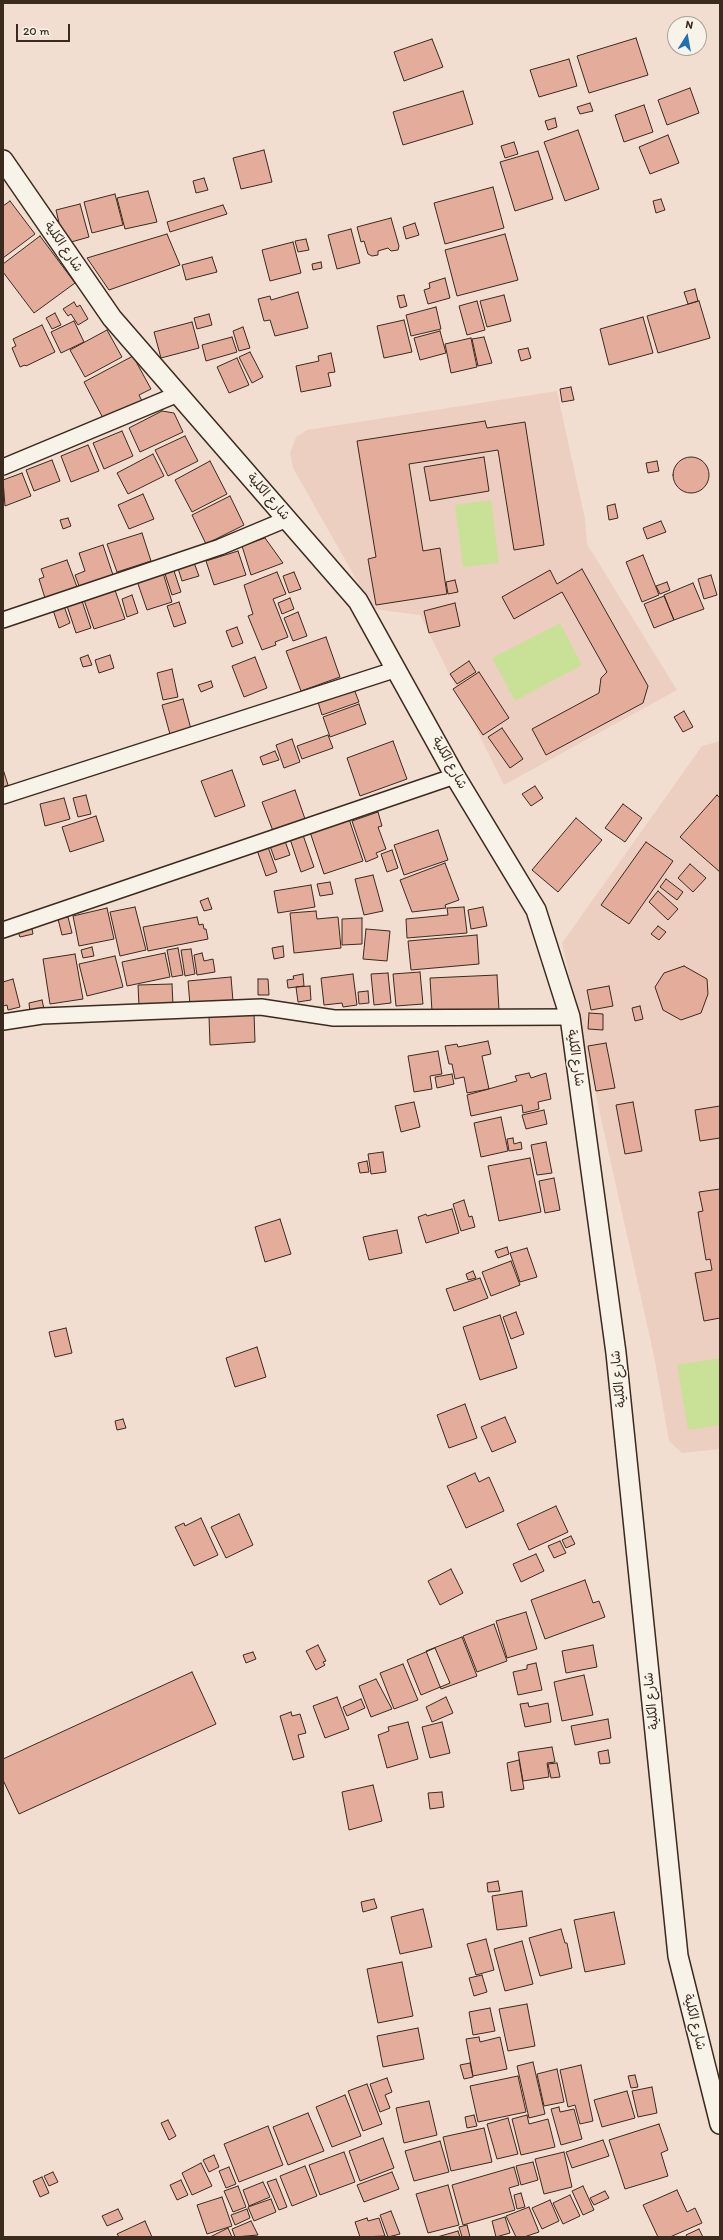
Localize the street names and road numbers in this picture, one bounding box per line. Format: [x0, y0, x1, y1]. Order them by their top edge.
street label: شارع الكلية [40, 219, 86, 275]
street label: شارع الكلية [243, 470, 293, 524]
street label: شارع الكلية [428, 734, 470, 792]
street label: شارع الكلية [563, 1028, 587, 1088]
street label: شارع الكلية [608, 1350, 630, 1408]
street label: شارع الكلية [641, 1672, 663, 1730]
street label: شارع الكلية [679, 1992, 709, 2052]

